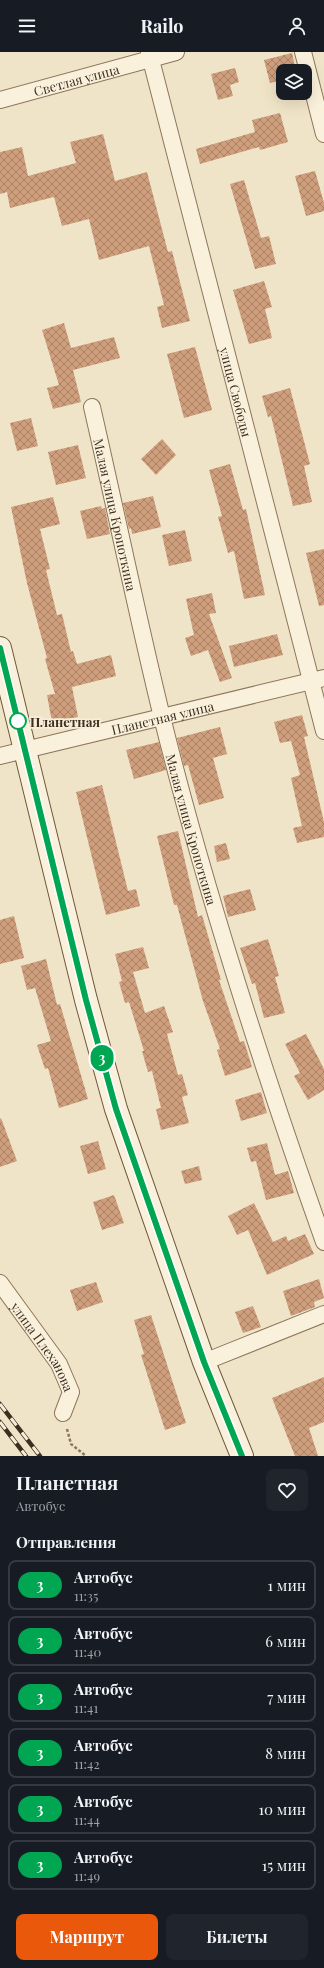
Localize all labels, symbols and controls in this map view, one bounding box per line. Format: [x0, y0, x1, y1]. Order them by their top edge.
text: Railo [140, 14, 184, 38]
icon: menu [16, 15, 38, 37]
icon: person [286, 15, 308, 37]
street label: Светлая улица [32, 59, 121, 99]
map controls [276, 64, 312, 100]
button: layers [276, 64, 312, 100]
street label: улица Свободы [217, 344, 256, 439]
street label: Малая улица Кропоткина [91, 436, 141, 593]
street label: Планетная улица [109, 696, 216, 737]
marker: Планетная [9, 712, 27, 730]
place label: Планетная [30, 713, 100, 730]
street label: Малая улица Кропоткина [163, 752, 221, 907]
line badge: 3 [89, 1045, 115, 1071]
text: 3 [99, 1048, 105, 1067]
street label: улица Плеханова [7, 1297, 78, 1394]
text: Планетная [16, 1469, 118, 1495]
button: heart [266, 1469, 308, 1511]
text: Автобус [16, 1497, 65, 1514]
text: Отправления [16, 1532, 116, 1552]
text: Автобус [74, 1567, 133, 1587]
text: 3 [37, 1575, 43, 1594]
text: 1 мин [268, 1575, 306, 1595]
text: 11:35 [74, 1587, 98, 1604]
text: Автобус [74, 1623, 133, 1643]
text: 3 [37, 1631, 43, 1650]
text: 6 мин [265, 1631, 306, 1651]
text: 11:40 [74, 1643, 101, 1660]
text: Автобус [74, 1679, 133, 1699]
text: 3 [37, 1687, 43, 1706]
text: 7 мин [267, 1687, 306, 1707]
text: 11:41 [74, 1699, 98, 1716]
text: Автобус [74, 1735, 133, 1755]
text: 3 [37, 1743, 43, 1762]
text: 8 мин [265, 1743, 306, 1763]
text: 11:42 [74, 1755, 100, 1772]
text: Автобус [74, 1791, 133, 1811]
text: 3 [37, 1799, 43, 1818]
text: 10 мин [259, 1799, 306, 1819]
text: 11:44 [74, 1811, 100, 1828]
text: Автобус [74, 1847, 133, 1867]
text: 3 [37, 1855, 43, 1874]
text: 15 мин [262, 1855, 306, 1875]
text: 11:49 [74, 1867, 100, 1884]
button: Маршрут [16, 1914, 158, 1960]
button: Билеты [166, 1914, 308, 1960]

